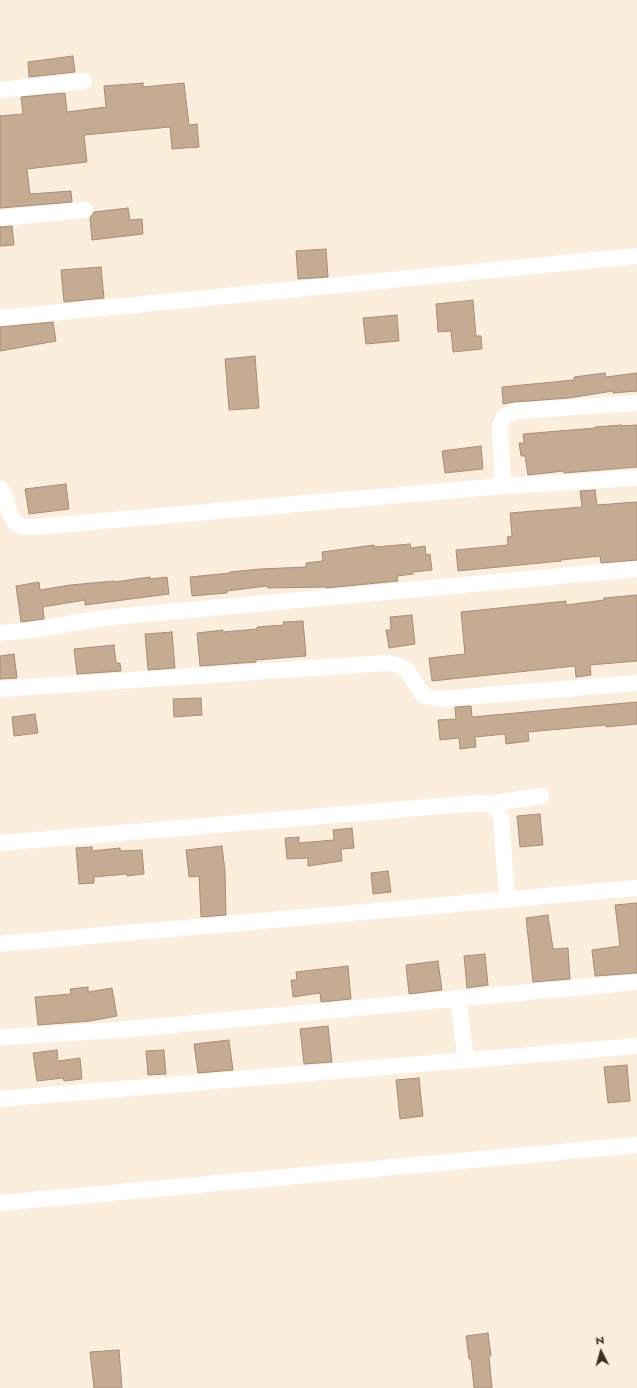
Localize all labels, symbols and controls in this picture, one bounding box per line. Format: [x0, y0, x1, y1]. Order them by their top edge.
north arrow [581, 1332, 621, 1372]
text: N [595, 1332, 605, 1348]

